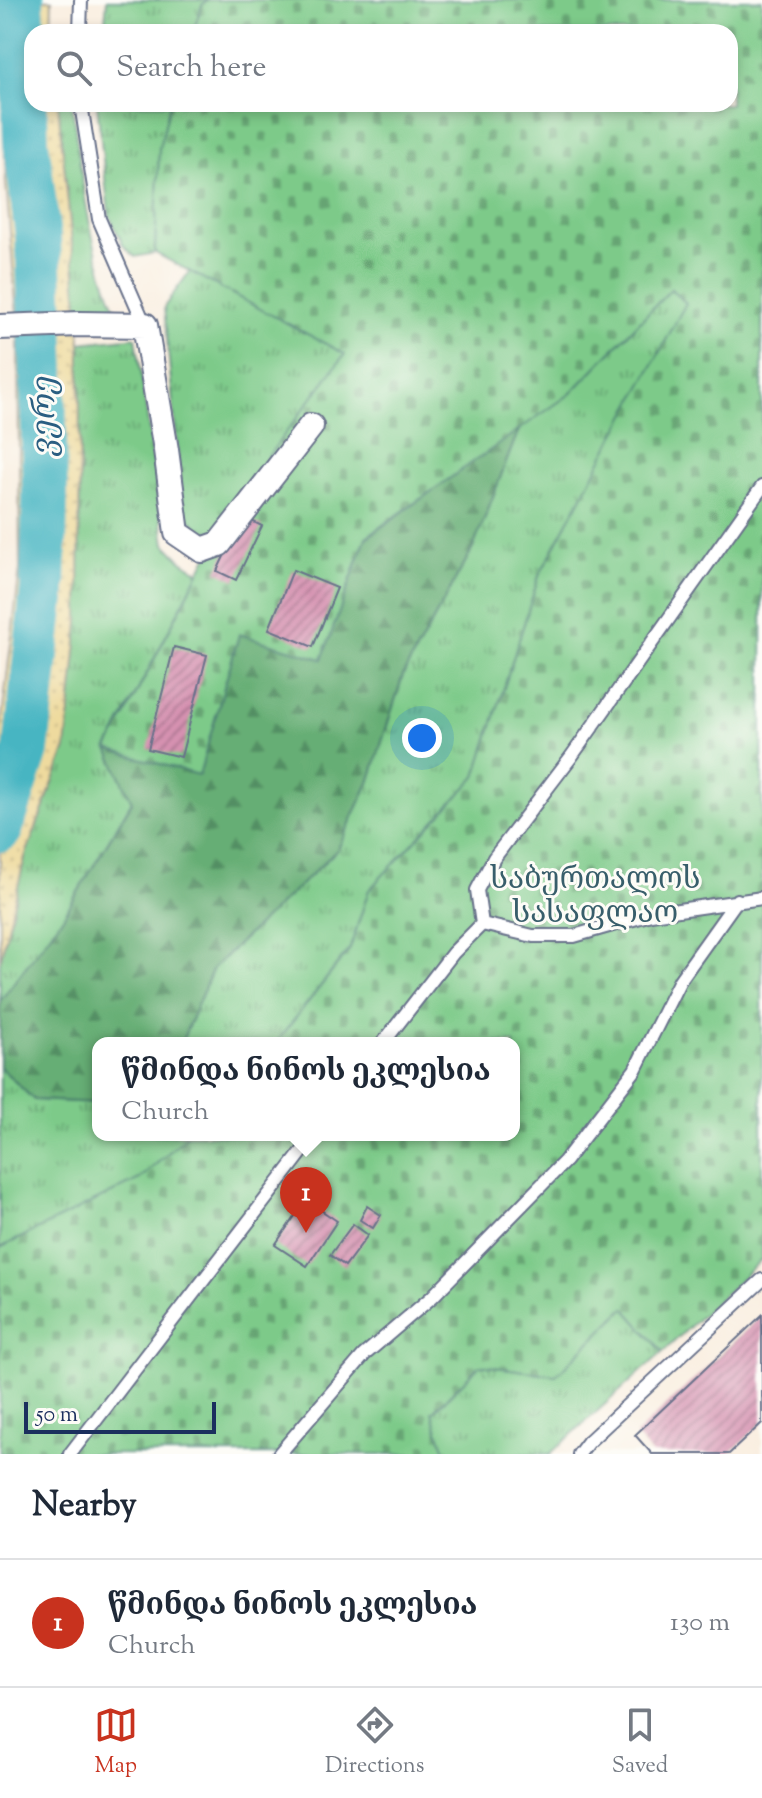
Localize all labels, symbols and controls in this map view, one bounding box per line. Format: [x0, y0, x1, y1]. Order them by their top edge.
search box [24, 24, 738, 112]
icon: search [52, 46, 96, 90]
text: Search here [116, 47, 266, 90]
water label: ვერე [23, 376, 69, 457]
your location [402, 718, 442, 758]
park label: საბურთალოს სასაფლაო [490, 859, 700, 936]
popup [92, 1037, 520, 1141]
text: წმინდა ნინოს ეკლესია [121, 1051, 491, 1094]
text: Church [121, 1094, 209, 1131]
pin: 1 [280, 1167, 332, 1233]
scale bar [24, 1398, 216, 1434]
text: 50 m [36, 1400, 78, 1432]
text: Nearby [32, 1482, 137, 1531]
text: წმინდა ნინოს ეკლესია [108, 1585, 477, 1628]
text: 1 [54, 1605, 62, 1642]
text: 130 m [670, 1605, 730, 1642]
text: Church [108, 1628, 196, 1665]
tab: Map [94, 1703, 138, 1783]
tab: Directions [325, 1703, 424, 1783]
tab: Saved [612, 1703, 668, 1783]

